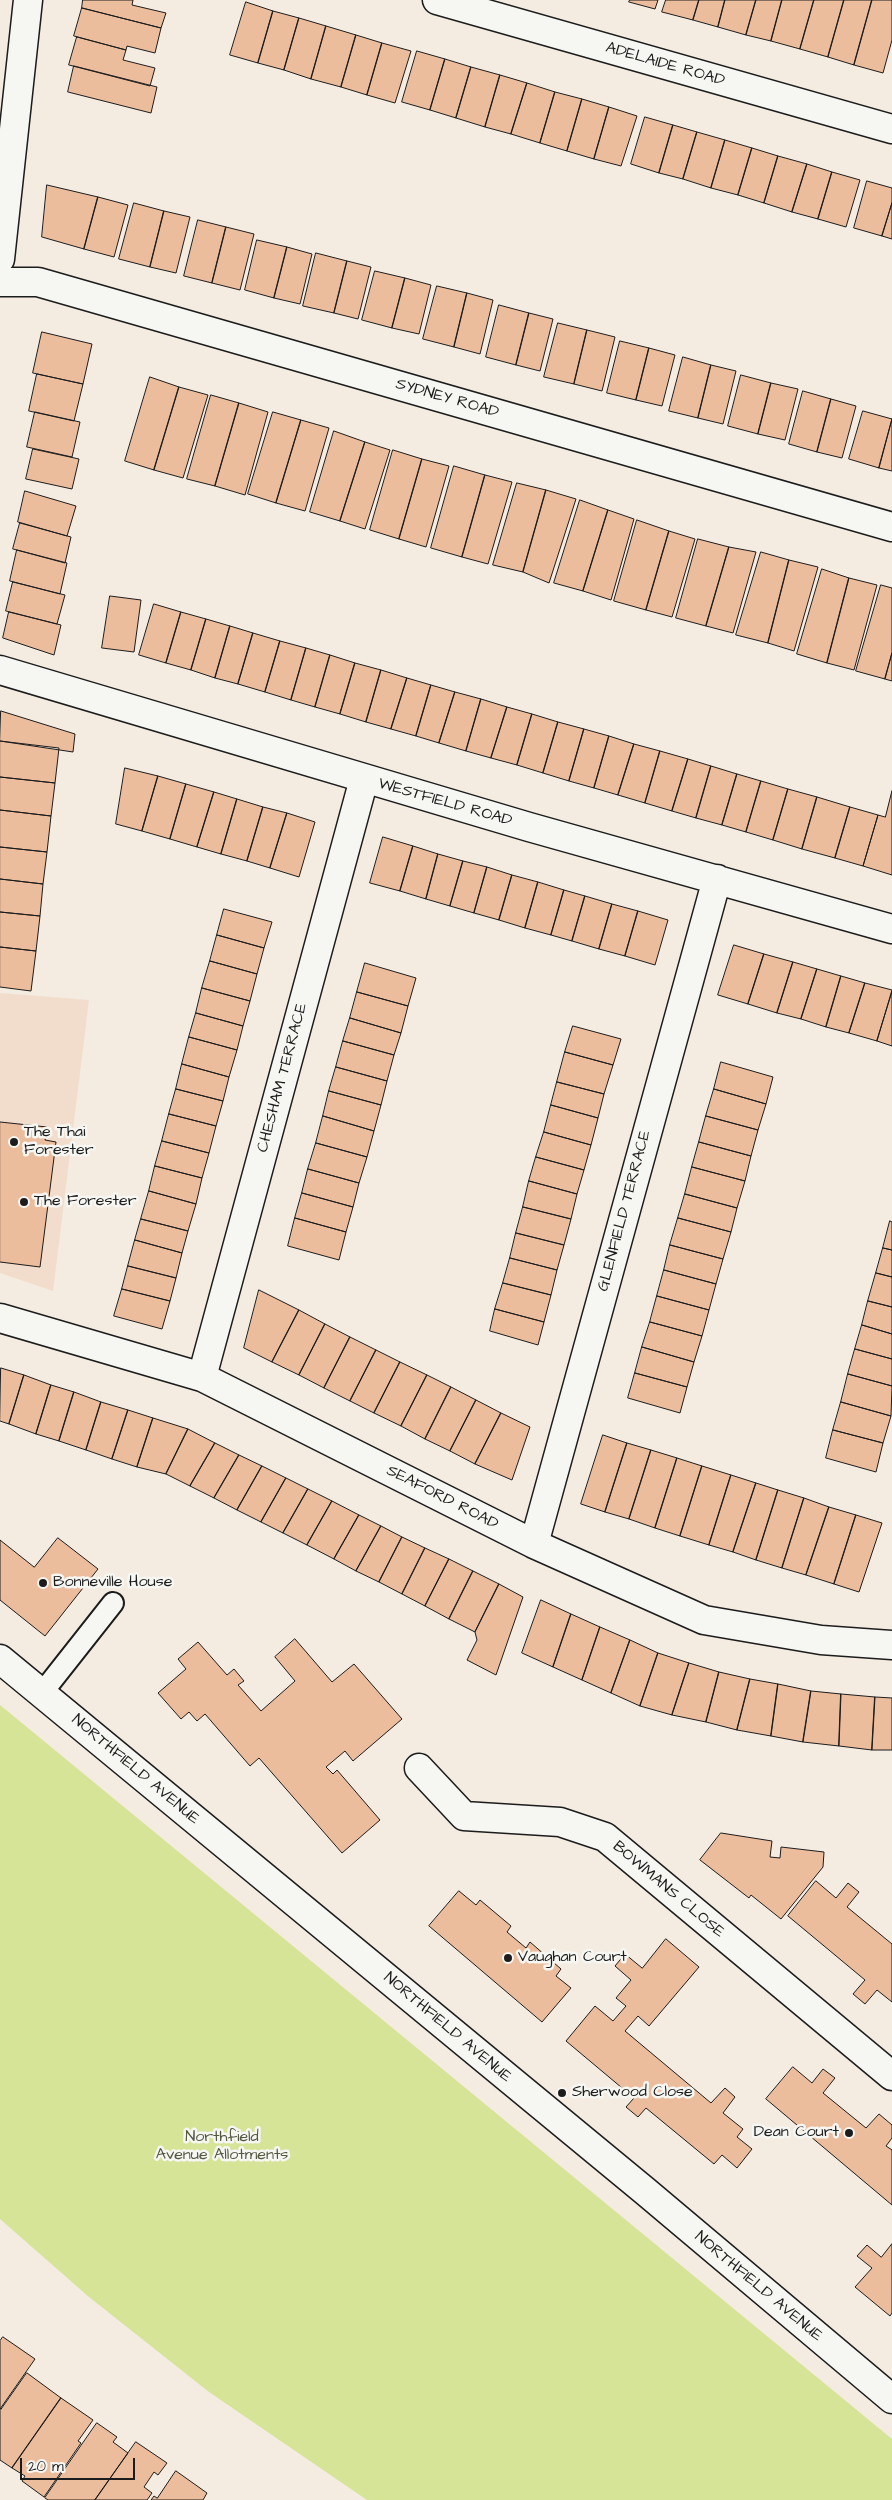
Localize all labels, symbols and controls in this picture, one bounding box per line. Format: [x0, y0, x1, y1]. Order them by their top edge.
street label: ADELAIDE ROAD [603, 39, 727, 91]
street label: SYDNEY ROAD [393, 375, 501, 423]
street label: WESTFIELD ROAD [376, 775, 514, 831]
street label: CHESHAM TERRACE [254, 1001, 312, 1155]
place label: The Thai Forester [24, 1123, 94, 1161]
street label: GLENFIELD TERRACE [594, 1128, 656, 1294]
marker: The Thai Forester [8, 1136, 20, 1148]
place label: The Forester [34, 1192, 136, 1212]
marker: The Forester [18, 1196, 30, 1208]
street label: SEAFORD ROAD [383, 1462, 501, 1534]
place label: Bonneville House [53, 1573, 172, 1593]
marker: Bonneville House [37, 1577, 49, 1589]
street label: NORTHFIELD AVENUE [67, 1711, 203, 1829]
street label: BOWMANS CLOSE [608, 1838, 728, 1942]
place label: Vaughan Court [518, 1948, 627, 1968]
marker: Vaughan Court [502, 1952, 514, 1964]
street label: NORTHFIELD AVENUE [379, 1969, 515, 2087]
place label: Sherwood Close [572, 2083, 693, 2103]
marker: Sherwood Close [556, 2087, 568, 2099]
place label: Dean Court [754, 2123, 839, 2143]
marker: Dean Court [843, 2127, 855, 2139]
park label: Northfield Avenue Allotments [156, 2128, 288, 2166]
street label: NORTHFIELD AVENUE [690, 2228, 826, 2346]
scale bar [22, 2448, 138, 2480]
text: 20 m [28, 2456, 64, 2477]

